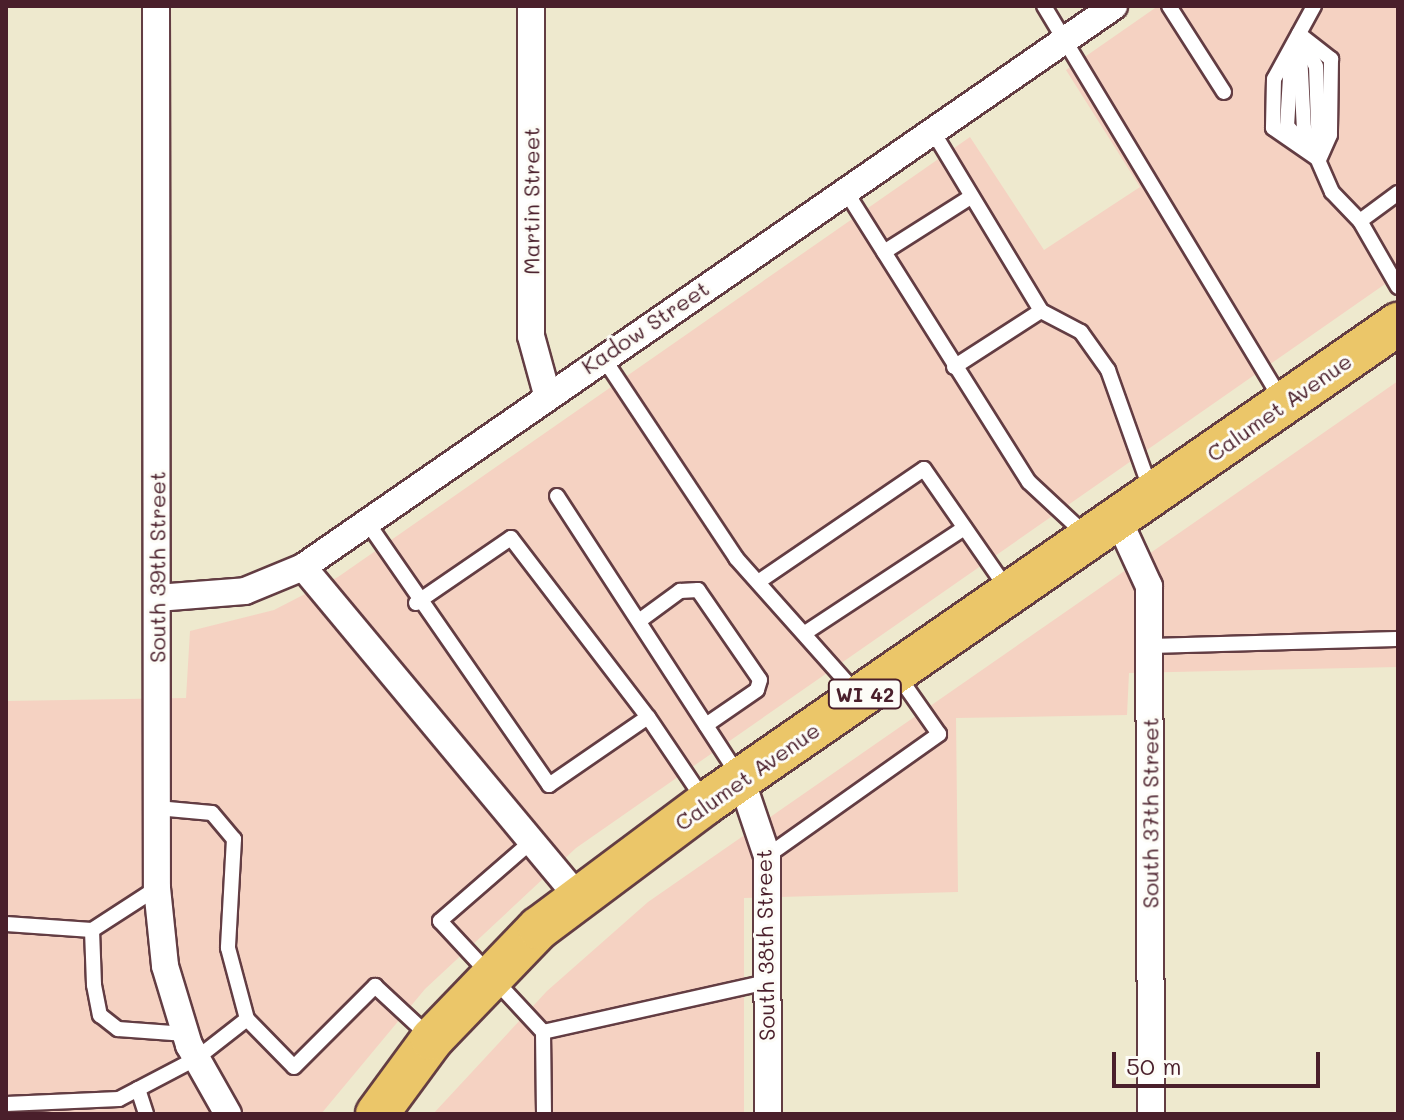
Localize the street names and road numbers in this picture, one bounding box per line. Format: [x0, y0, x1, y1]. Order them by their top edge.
street label: Martin Street [518, 127, 544, 275]
street label: Kadow Street [576, 275, 714, 379]
street label: Calumet Avenue [1201, 347, 1357, 467]
street label: South 39th Street [144, 471, 170, 663]
road number: WI 42 [827, 678, 903, 710]
street label: Calumet Avenue [669, 716, 825, 836]
street label: South 37th Street [1137, 718, 1163, 908]
street label: South 38th Street [750, 849, 780, 1041]

